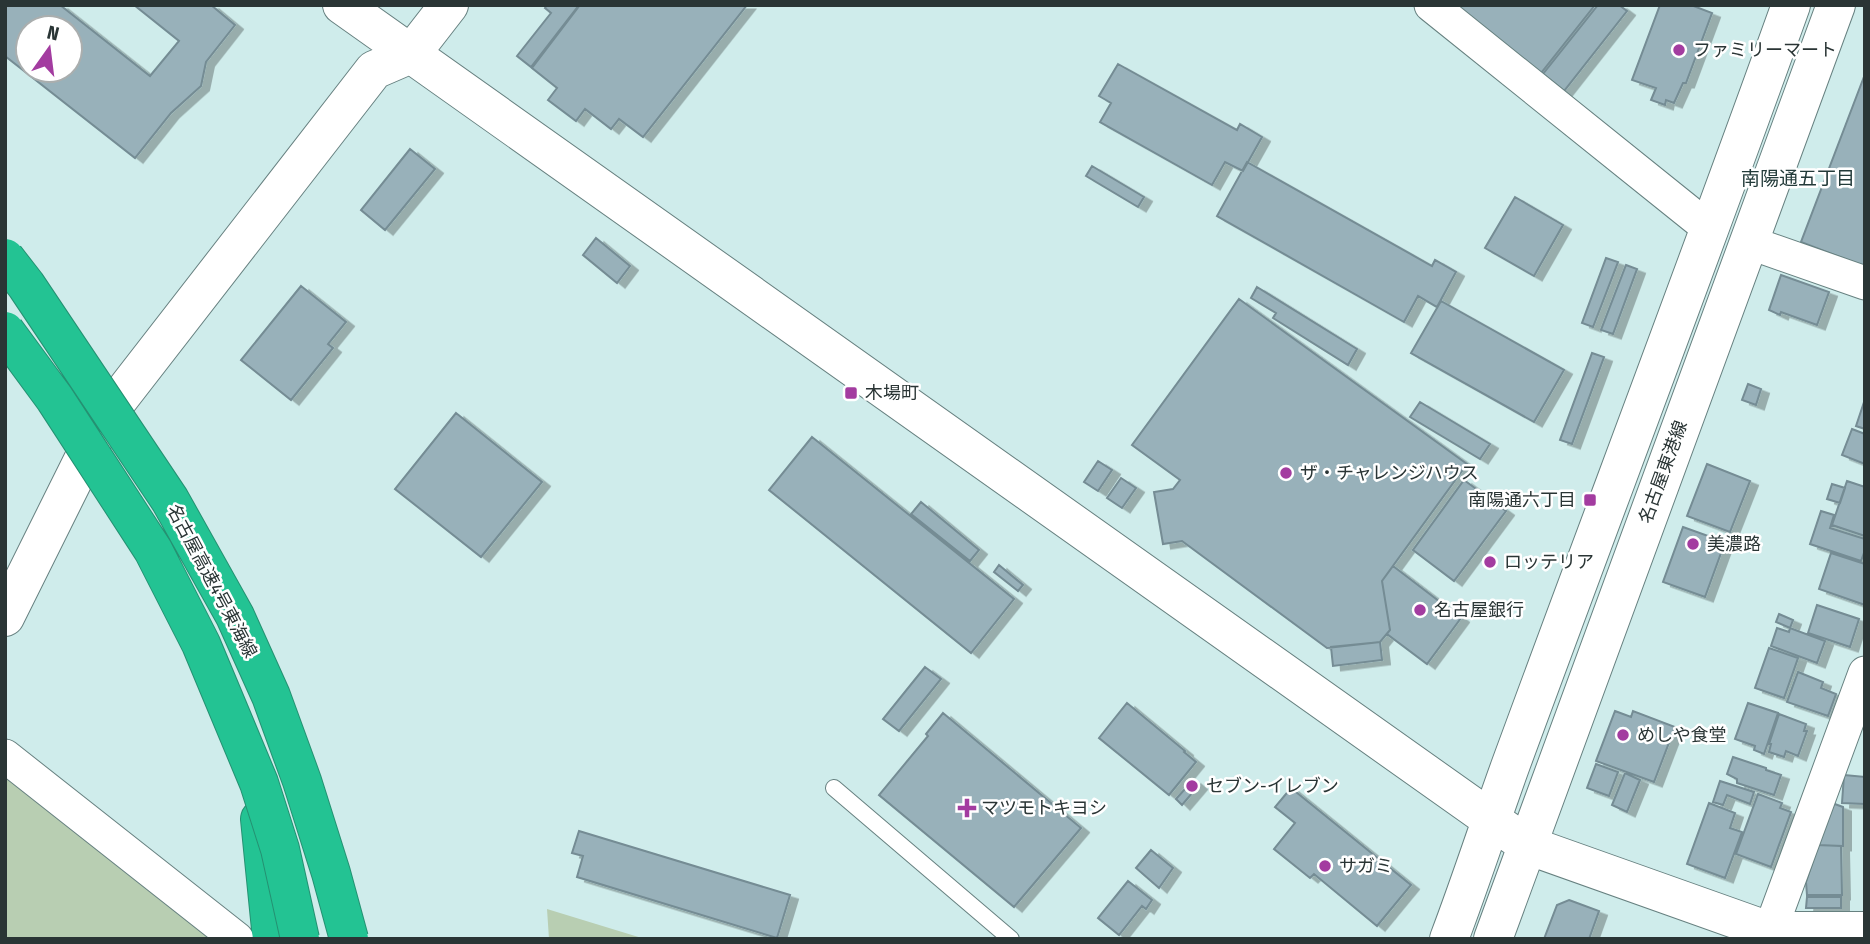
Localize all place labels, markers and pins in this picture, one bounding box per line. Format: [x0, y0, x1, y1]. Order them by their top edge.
place label: ファミリーマート [1693, 39, 1837, 61]
marker: ファミリーマート [1671, 42, 1687, 58]
place label: 木場町 [865, 382, 919, 404]
marker: 木場町 [843, 385, 859, 401]
place label: ザ・チャレンジハウス [1300, 462, 1479, 484]
marker: ザ・チャレンジハウス [1278, 465, 1294, 481]
place label: 南陽通六丁目 [1468, 489, 1576, 511]
marker: 南陽通六丁目 [1582, 492, 1598, 508]
place label: 美濃路 [1707, 533, 1761, 555]
marker: 美濃路 [1685, 536, 1701, 552]
place label: ロッテリア [1504, 551, 1594, 573]
marker: ロッテリア [1482, 554, 1498, 570]
place label: 名古屋銀行 [1434, 599, 1524, 621]
marker: 名古屋銀行 [1412, 602, 1428, 618]
place label: めしや食堂 [1637, 724, 1727, 746]
marker: めしや食堂 [1615, 727, 1631, 743]
place label: セブン-イレブン [1206, 775, 1339, 797]
marker: セブン-イレブン [1184, 778, 1200, 794]
place label: マツモトキヨシ [981, 797, 1107, 819]
marker: マツモトキヨシ [959, 800, 975, 816]
place label: サガミ [1339, 855, 1393, 877]
marker: サガミ [1317, 858, 1333, 874]

